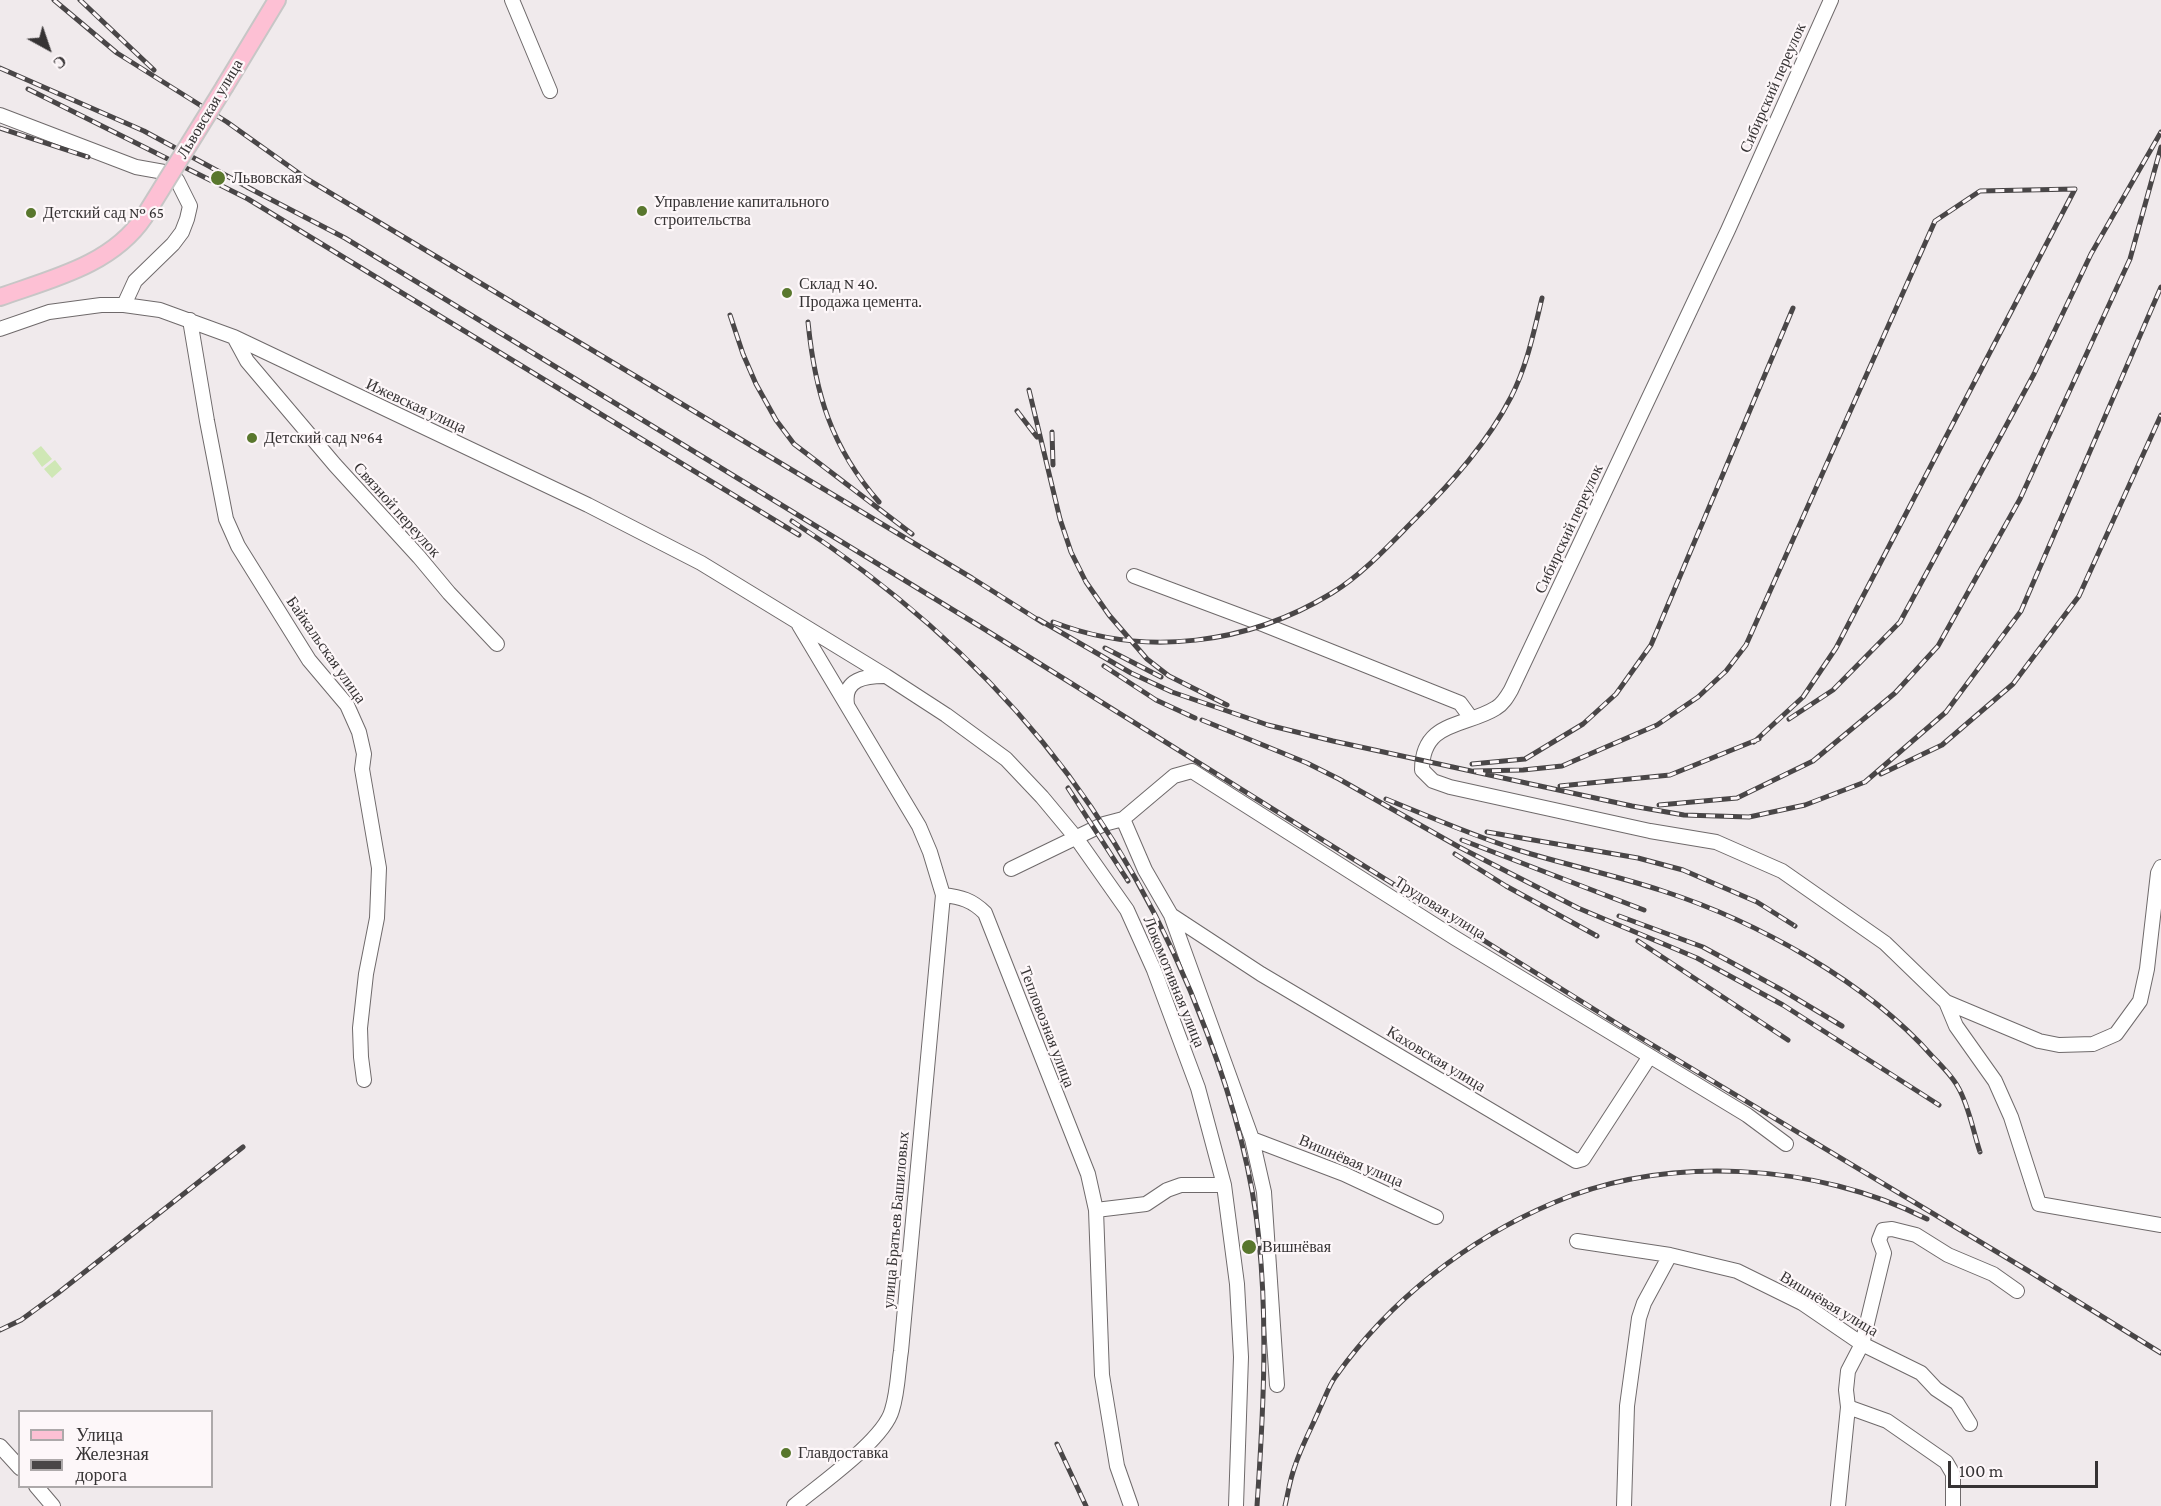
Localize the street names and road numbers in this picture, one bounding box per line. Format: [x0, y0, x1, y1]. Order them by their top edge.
street label: Сибирский переулок [1736, 20, 1810, 156]
street label: Львовская улица [173, 56, 247, 162]
street label: Ижевская улица [363, 374, 469, 438]
street label: Связной переулок [349, 459, 445, 561]
street label: Сибирский переулок [1531, 461, 1607, 597]
street label: Байкальская улица [282, 593, 370, 707]
street label: Трудовая улица [1391, 872, 1489, 944]
street label: Локомотивная улица [1139, 914, 1209, 1050]
street label: Тепловозная улица [1015, 964, 1079, 1090]
street label: Каховская улица [1383, 1022, 1489, 1096]
street label: Вишнёвая улица [1296, 1130, 1406, 1192]
street label: улица Братьев Башиловых [879, 1131, 913, 1309]
street label: Вишнёвая улица [1776, 1267, 1882, 1341]

